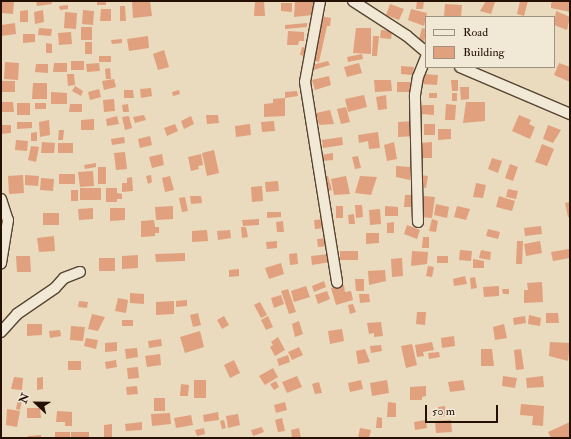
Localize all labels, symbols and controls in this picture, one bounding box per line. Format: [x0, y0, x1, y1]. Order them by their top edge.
legend [425, 16, 555, 68]
text: Road [463, 25, 488, 40]
text: Building [463, 45, 504, 60]
north arrow [16, 383, 56, 423]
text: N [17, 391, 32, 405]
scale bar [427, 397, 500, 423]
text: 50 m [432, 404, 455, 419]

